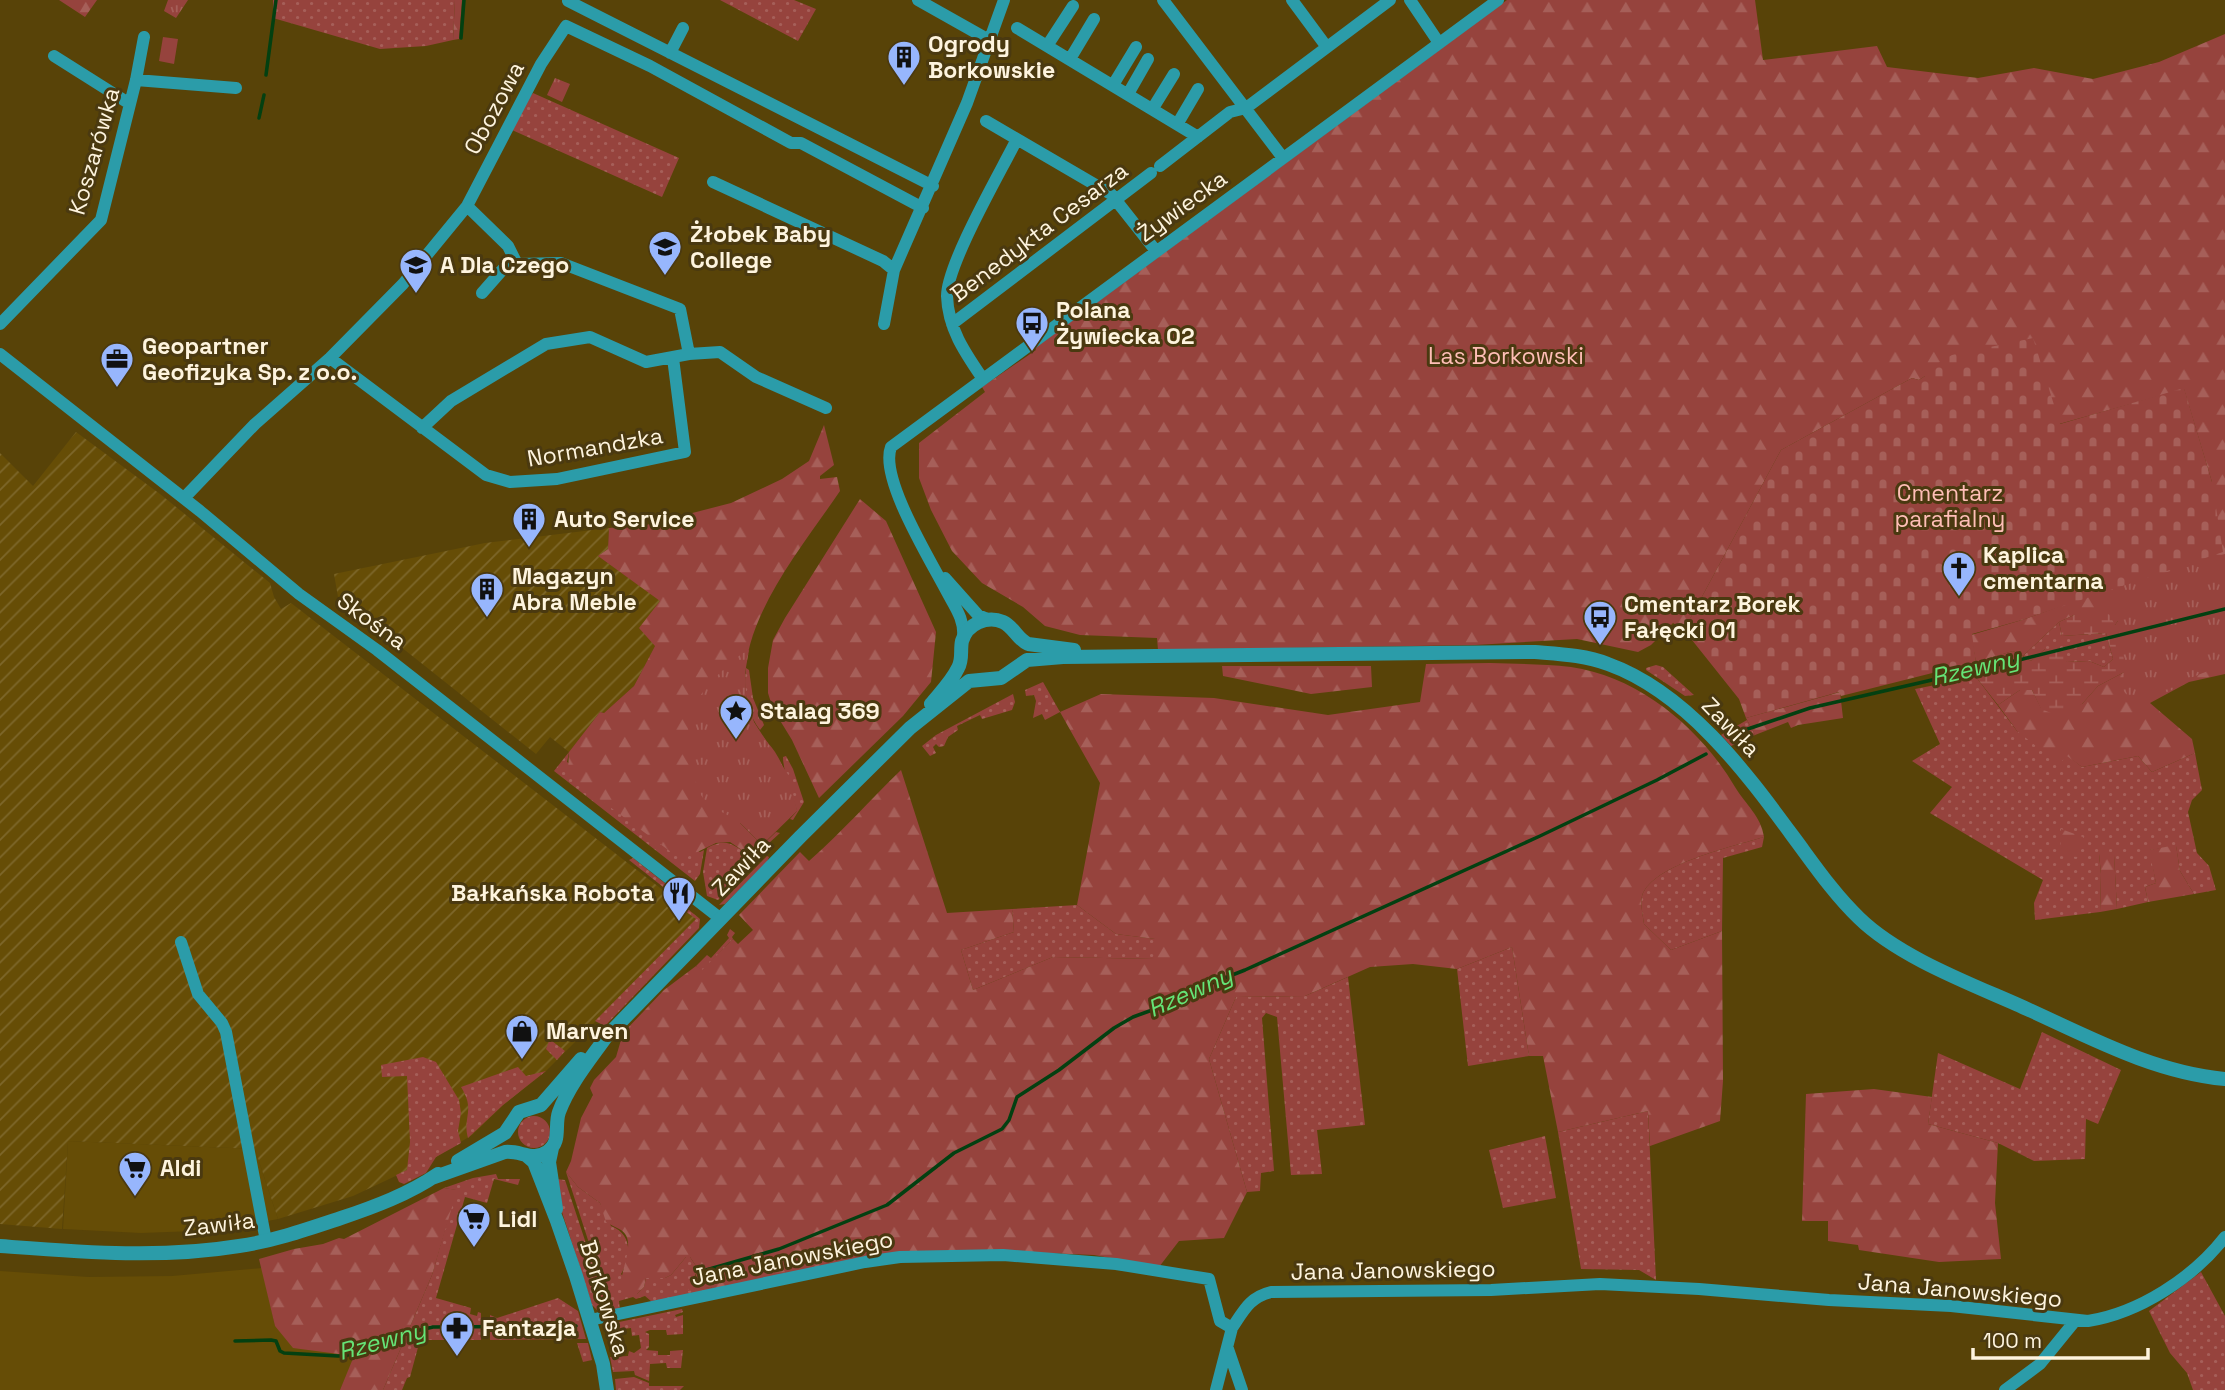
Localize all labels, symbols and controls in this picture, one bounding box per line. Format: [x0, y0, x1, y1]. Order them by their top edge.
place label: Ogrody Borkowskie [928, 29, 1055, 85]
building icon: Ogrody Borkowskie [885, 38, 923, 87]
street label: Obozowa [457, 56, 531, 160]
street label: Koszarówka [62, 84, 126, 218]
street label: Benedykta Cesarza [944, 155, 1134, 309]
street label: Żywiecka [1131, 163, 1233, 249]
place label: Żłobek Baby College [690, 219, 831, 275]
school or university icon: Żłobek Baby College [646, 228, 684, 277]
school or university icon: A Dla Czego [397, 246, 435, 295]
place label: A Dla Czego [440, 250, 569, 280]
place label: Polana Żywiecka 02 [1056, 295, 1195, 351]
bus stop icon: Polana Żywiecka 02 [1013, 304, 1051, 353]
place label: Geopartner Geofizyka Sp. z o.o. [142, 331, 357, 387]
office icon: Geopartner Geofizyka Sp. z o.o. [98, 340, 136, 389]
park label: Las Borkowski [1428, 341, 1584, 371]
street label: Normandzka [525, 420, 665, 474]
park label: Cmentarz parafialny [1895, 478, 2005, 534]
building icon: Auto Service [510, 500, 548, 549]
place label: Auto Service [554, 504, 695, 534]
place label: Kaplica cmentarna [1983, 540, 2104, 596]
church icon: Kaplica cmentarna [1940, 549, 1978, 598]
place label: Magazyn Abra Meble [512, 561, 637, 617]
building icon: Magazyn Abra Meble [468, 570, 506, 619]
street label: Skośna [331, 585, 413, 657]
place label: Cmentarz Borek Fałęcki 01 [1624, 589, 1801, 645]
bus stop icon: Cmentarz Borek Fałęcki 01 [1581, 598, 1619, 647]
water label: Rzewny [1928, 642, 2023, 693]
street label: Zawiła [1695, 691, 1767, 763]
place icon: Stalag 369 [717, 692, 755, 741]
place label: Stalag 369 [760, 696, 880, 726]
street label: Zawiła [705, 830, 777, 902]
restaurant icon: Bałkańska Robota [660, 874, 698, 923]
place label: Bałkańska Robota [451, 878, 654, 908]
water label: Rzewny [1143, 959, 1238, 1024]
shop icon: Marven [503, 1012, 541, 1061]
place label: Marven [546, 1016, 628, 1046]
supermarket icon: Aldi [116, 1149, 154, 1198]
place label: Aldi [160, 1153, 202, 1183]
supermarket icon: Lidl [455, 1200, 493, 1249]
place label: Lidl [498, 1204, 537, 1234]
street label: Zawiła [181, 1205, 257, 1243]
street label: Jana Janowskiego [689, 1224, 895, 1292]
street label: Borkowska [573, 1236, 637, 1360]
street label: Jana Janowskiego [1290, 1253, 1496, 1287]
street label: Jana Janowskiego [1857, 1266, 2063, 1314]
pharmacy icon: Fantazja [438, 1309, 476, 1358]
place label: Fantazja [482, 1313, 576, 1343]
water label: Rzewny [335, 1314, 430, 1367]
scale bar [1973, 1316, 2148, 1360]
text: 100 m [1983, 1327, 2042, 1354]

